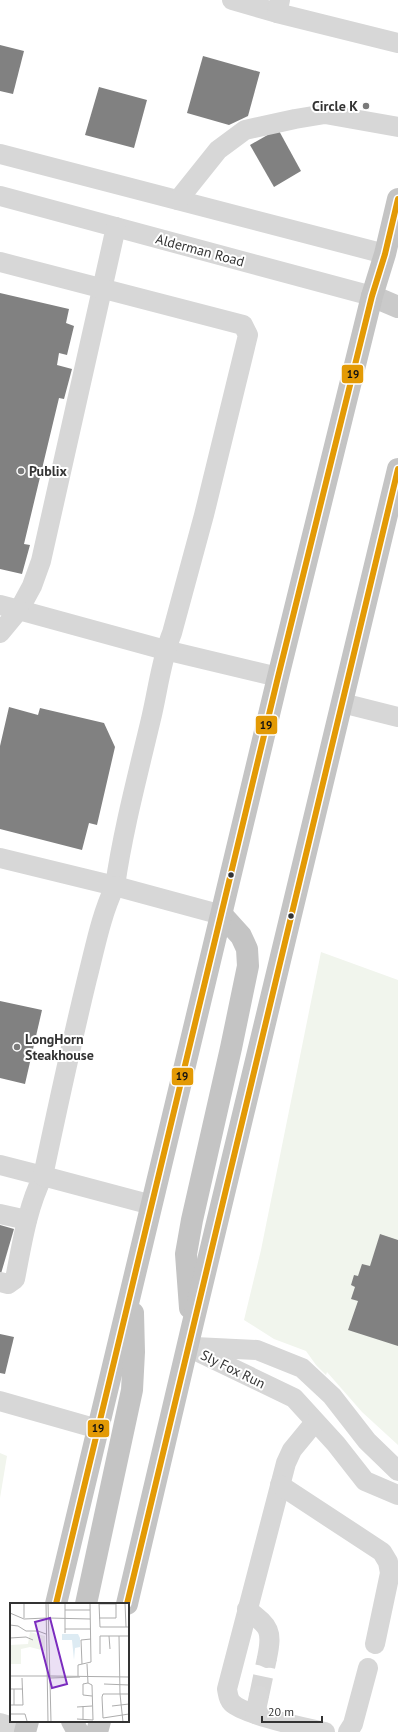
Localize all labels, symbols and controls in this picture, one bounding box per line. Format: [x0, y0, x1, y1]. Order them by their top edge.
place label: Circle K [312, 97, 358, 115]
marker: Circle K [361, 101, 371, 111]
street label: Alderman Road [154, 230, 246, 270]
line badge: 19 [341, 364, 364, 384]
text: 19 [347, 367, 359, 381]
place label: Publix [29, 462, 68, 480]
marker: Publix [16, 466, 26, 476]
line badge: 19 [255, 715, 278, 735]
text: 19 [260, 718, 272, 732]
unlabelled marker [226, 870, 236, 880]
unlabelled marker [286, 911, 296, 921]
place label: LongHorn Steakhouse [25, 1030, 94, 1064]
marker: LongHorn Steakhouse [12, 1042, 22, 1052]
line badge: 19 [171, 1067, 194, 1086]
text: 19 [176, 1069, 188, 1083]
street label: Sly Fox Run [198, 1346, 268, 1392]
line badge: 19 [87, 1419, 110, 1438]
text: 19 [92, 1421, 104, 1435]
inset map [10, 1603, 129, 1722]
scale bar [262, 1698, 322, 1724]
text: 20 m [268, 1704, 294, 1719]

